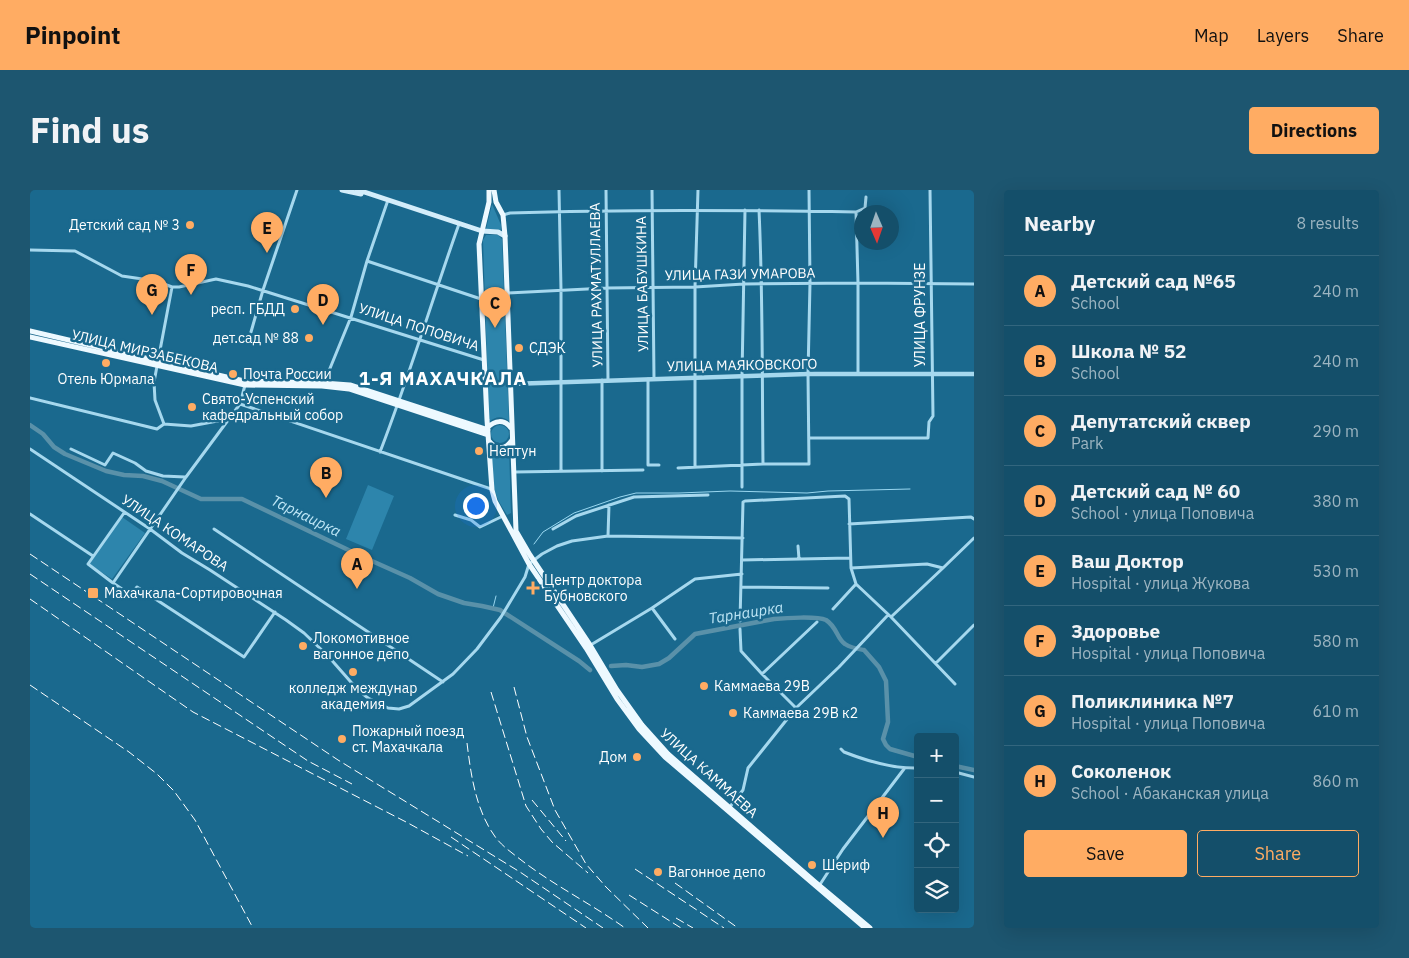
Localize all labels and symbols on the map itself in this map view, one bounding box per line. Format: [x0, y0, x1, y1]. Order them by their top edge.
street label: УЛИЦА РАХМАТУЛЛАЕВА [586, 203, 606, 367]
north arrow [854, 205, 899, 250]
pin: E [251, 212, 283, 253]
place label: Детский сад № 3 [69, 216, 180, 234]
street label: УЛИЦА БАБУШКИНА [632, 216, 652, 352]
marker: Детский сад № 3 [184, 219, 196, 231]
pin: F [175, 254, 207, 295]
street label: УЛИЦА ФРУНЗЕ [911, 263, 929, 367]
street label: УЛИЦА ГАЗИ УМАРОВА [664, 264, 816, 284]
pin: G [136, 274, 168, 315]
pin: D [307, 284, 339, 325]
pin: C [479, 287, 511, 328]
street label: УЛИЦА ПОПОВИЧА [356, 299, 482, 355]
place label: респ. ГБДД [211, 300, 285, 318]
marker: респ. ГБДД [289, 303, 301, 315]
street label: УЛИЦА МИРЗАБЕКОВА [70, 325, 220, 377]
place label: дет.сад № 88 [213, 329, 299, 347]
marker: дет.сад № 88 [303, 332, 315, 344]
place label: СДЭК [529, 339, 566, 357]
marker: СДЭК [513, 342, 525, 354]
street label: УЛИЦА МАЯКОВСКОГО [666, 355, 818, 375]
marker: Отель Юрмала [100, 357, 112, 369]
place label: Почта России [243, 365, 332, 383]
district label: 1-Я МАХАЧКАЛА [359, 366, 527, 390]
marker: Почта России [227, 368, 239, 380]
place label: Отель Юрмала [58, 370, 155, 388]
place label: Свято-Успенский кафедральный собор [202, 390, 343, 424]
marker: Свято-Успенский кафедральный собор [186, 401, 198, 413]
place label: Нептун [489, 442, 537, 460]
marker: Нептун [473, 445, 485, 457]
pin: B [310, 457, 342, 498]
street label: УЛИЦА КОМАРОВА [118, 491, 232, 575]
water label: Тарнаирка [268, 491, 344, 541]
your location [463, 493, 489, 519]
pin: A [341, 548, 373, 589]
place label: Центр доктора Бубновского [544, 571, 642, 605]
marker: Центр доктора Бубновского [526, 581, 540, 595]
place label: Махачкала-Сортировочная [104, 584, 283, 602]
marker: Махачкала-Сортировочная [86, 586, 100, 600]
water label: Тарнаирка [707, 597, 785, 628]
place label: Локомотивное вагонное депо [313, 629, 410, 663]
marker: Локомотивное вагонное депо [297, 640, 309, 652]
marker: колледж междунар академия [347, 666, 359, 678]
place label: Каммаева 29В [714, 677, 810, 695]
place label: колледж междунар академия [289, 679, 417, 713]
marker: Каммаева 29В [698, 680, 710, 692]
place label: Каммаева 29В к2 [743, 704, 858, 722]
marker: Каммаева 29В к2 [727, 707, 739, 719]
place label: Пожарный поезд ст. Махачкала [352, 722, 464, 756]
street label: УЛИЦА КАММАЕВА [656, 724, 762, 822]
marker: Пожарный поезд ст. Махачкала [336, 733, 348, 745]
place label: Дом [599, 748, 627, 766]
marker: Дом [631, 751, 643, 763]
pin: H [867, 797, 899, 838]
place label: Шериф [822, 856, 870, 874]
marker: Шериф [806, 859, 818, 871]
place label: Вагонное депо [668, 863, 766, 881]
marker: Вагонное депо [652, 866, 664, 878]

